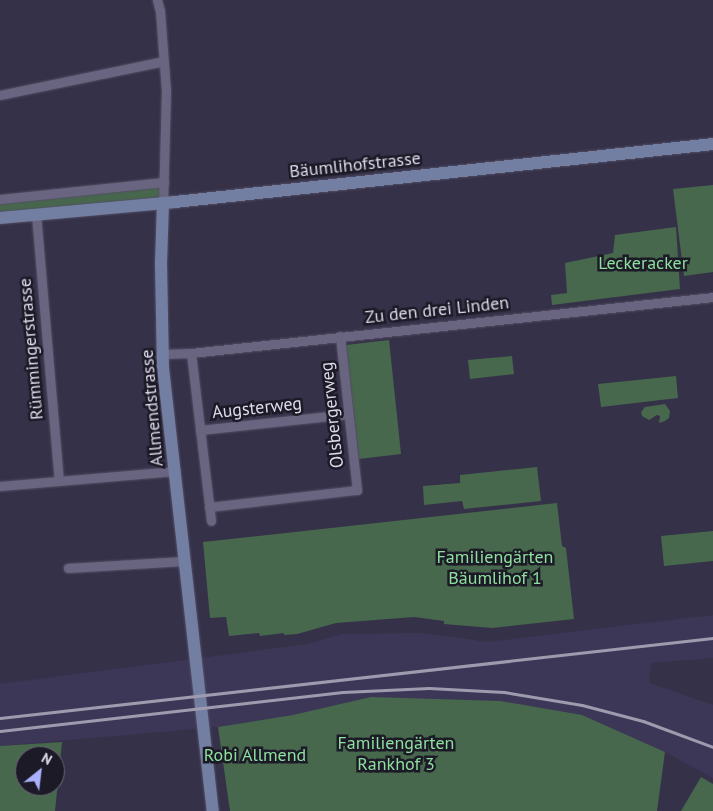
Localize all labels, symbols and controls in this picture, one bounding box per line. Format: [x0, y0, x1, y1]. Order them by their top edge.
street label: Bäumlihofstrasse [288, 147, 422, 183]
park label: Leckeracker [598, 252, 688, 274]
street label: Rümmingerstrasse [14, 277, 48, 421]
street label: Zu den drei Linden [364, 292, 510, 328]
street label: Allmendstrasse [136, 349, 168, 467]
street label: Olsbergerweg [316, 361, 348, 469]
street label: Augsterweg [211, 393, 303, 423]
park label: Familiengärten Bäumlihof 1 [437, 547, 553, 590]
park label: Familiengärten Rankhof 3 [338, 733, 454, 776]
park label: Robi Allmend [203, 744, 307, 766]
north arrow [15, 746, 65, 796]
text: N [38, 749, 55, 769]

